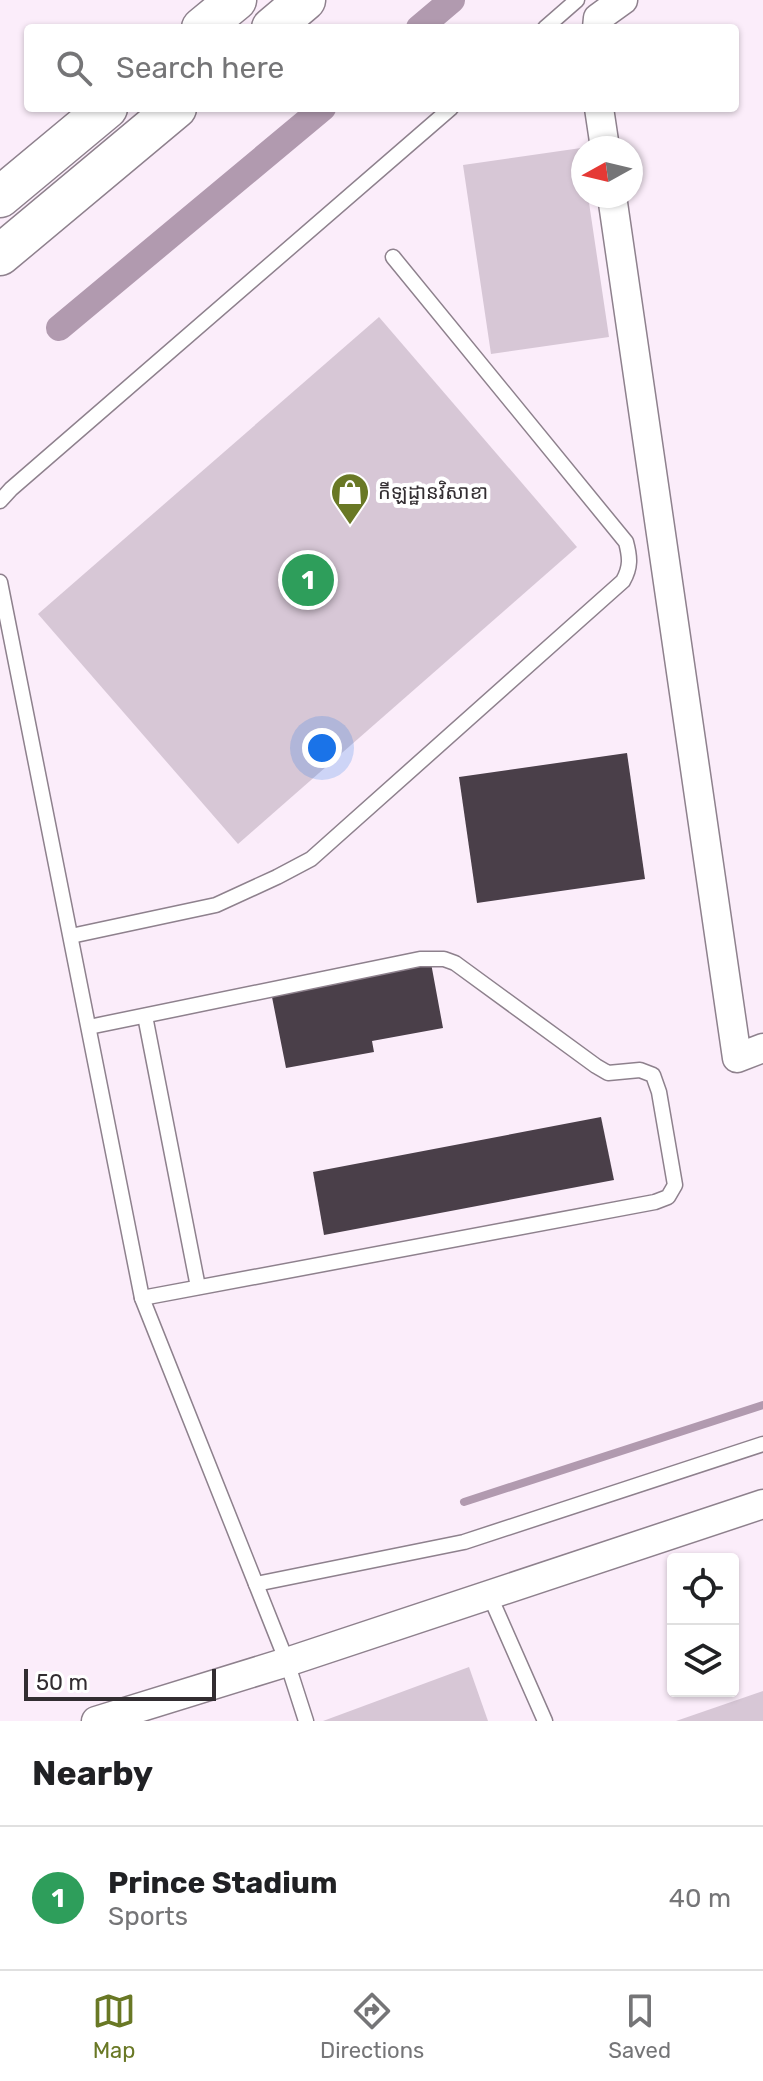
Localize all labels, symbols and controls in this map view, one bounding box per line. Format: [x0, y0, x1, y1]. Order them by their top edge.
search box [24, 24, 739, 112]
icon: search [52, 46, 96, 90]
text: Search here [116, 50, 284, 86]
north arrow [571, 136, 643, 208]
shop icon: កីឡដ្ឋានវិសាខា [329, 471, 371, 526]
place label: កីឡដ្ឋានវិសាខា [378, 480, 488, 505]
pin: 1 [282, 550, 334, 610]
your location [302, 728, 342, 768]
map controls [667, 1553, 739, 1697]
button: locate [667, 1553, 739, 1625]
button: layers [667, 1625, 739, 1697]
scale bar [24, 1665, 216, 1701]
text: 50 m [36, 1669, 88, 1696]
text: Nearby [32, 1753, 153, 1794]
text: Prince Stadium [108, 1865, 338, 1901]
text: 1 [52, 1883, 64, 1914]
text: 40 m [669, 1883, 731, 1914]
text: Sports [108, 1901, 188, 1932]
tab: Map [92, 1989, 136, 2064]
tab: Directions [320, 1989, 424, 2064]
tab: Saved [608, 1989, 671, 2064]

